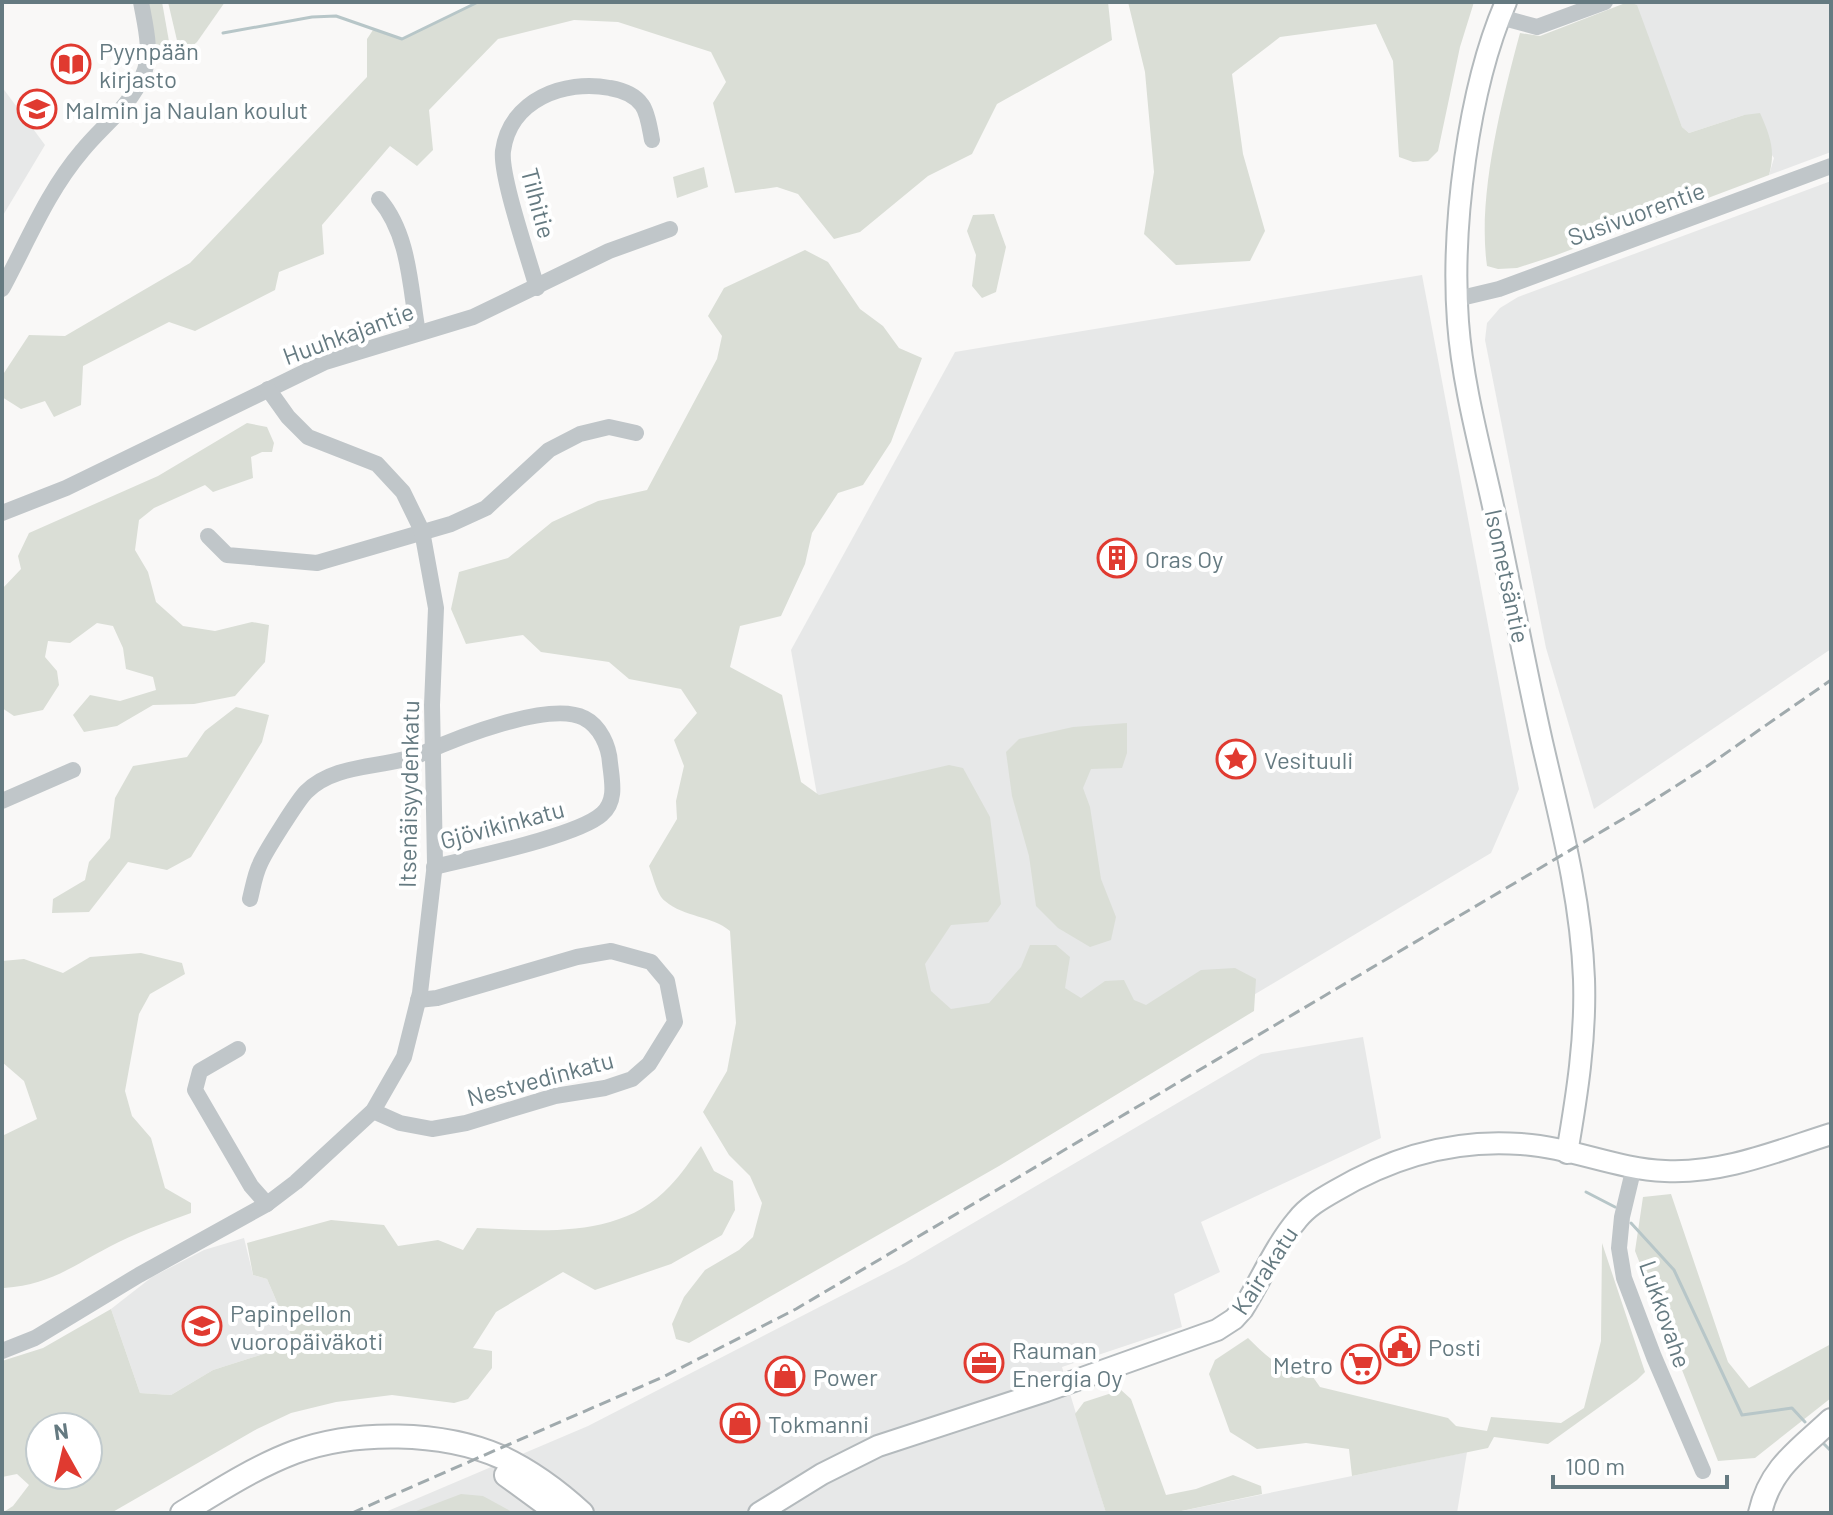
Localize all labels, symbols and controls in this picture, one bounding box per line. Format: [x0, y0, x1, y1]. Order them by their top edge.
place label: Pyynpään kirjasto [99, 36, 199, 93]
library icon: Pyynpään kirjasto [50, 43, 92, 85]
school or university icon: Malmin ja Naulan koulut [16, 88, 58, 130]
place label: Malmin ja Naulan koulut [65, 95, 308, 124]
street label: Tilhitie [516, 165, 562, 241]
street label: Susivuorentie [1563, 175, 1709, 251]
street label: Huuhkajantie [279, 296, 417, 370]
street label: Isometsäntie [1480, 506, 1536, 646]
building icon: Oras Oy [1096, 537, 1138, 579]
place label: Oras Oy [1145, 544, 1223, 573]
street label: Itsenäisyydenkatu [392, 700, 424, 888]
place icon: Vesituuli [1215, 738, 1257, 780]
place label: Vesituuli [1264, 745, 1353, 774]
street label: Gjövikinkatu [437, 794, 567, 854]
street label: Nestvedinkatu [464, 1045, 616, 1111]
street label: Kairakatu [1225, 1220, 1303, 1320]
street label: Lukkovahe [1634, 1256, 1698, 1372]
place label: Papinpellon vuoropäiväkoti [230, 1298, 383, 1355]
school or university icon: Papinpellon vuoropäiväkoti [181, 1305, 223, 1347]
public building icon: Posti [1379, 1325, 1421, 1367]
place label: Posti [1428, 1332, 1481, 1361]
place label: Rauman Energia Oy [1012, 1335, 1123, 1392]
office icon: Rauman Energia Oy [963, 1342, 1005, 1384]
supermarket icon: Metro [1340, 1343, 1382, 1385]
place label: Metro [1273, 1350, 1333, 1379]
shop icon: Power [764, 1355, 806, 1397]
place label: Power [813, 1362, 878, 1391]
shop icon: Tokmanni [719, 1402, 761, 1444]
place label: Tokmanni [768, 1409, 869, 1438]
north arrow [24, 1411, 104, 1491]
text: N [52, 1416, 70, 1444]
scale bar [1553, 1439, 1727, 1489]
text: 100 m [1565, 1451, 1625, 1480]

